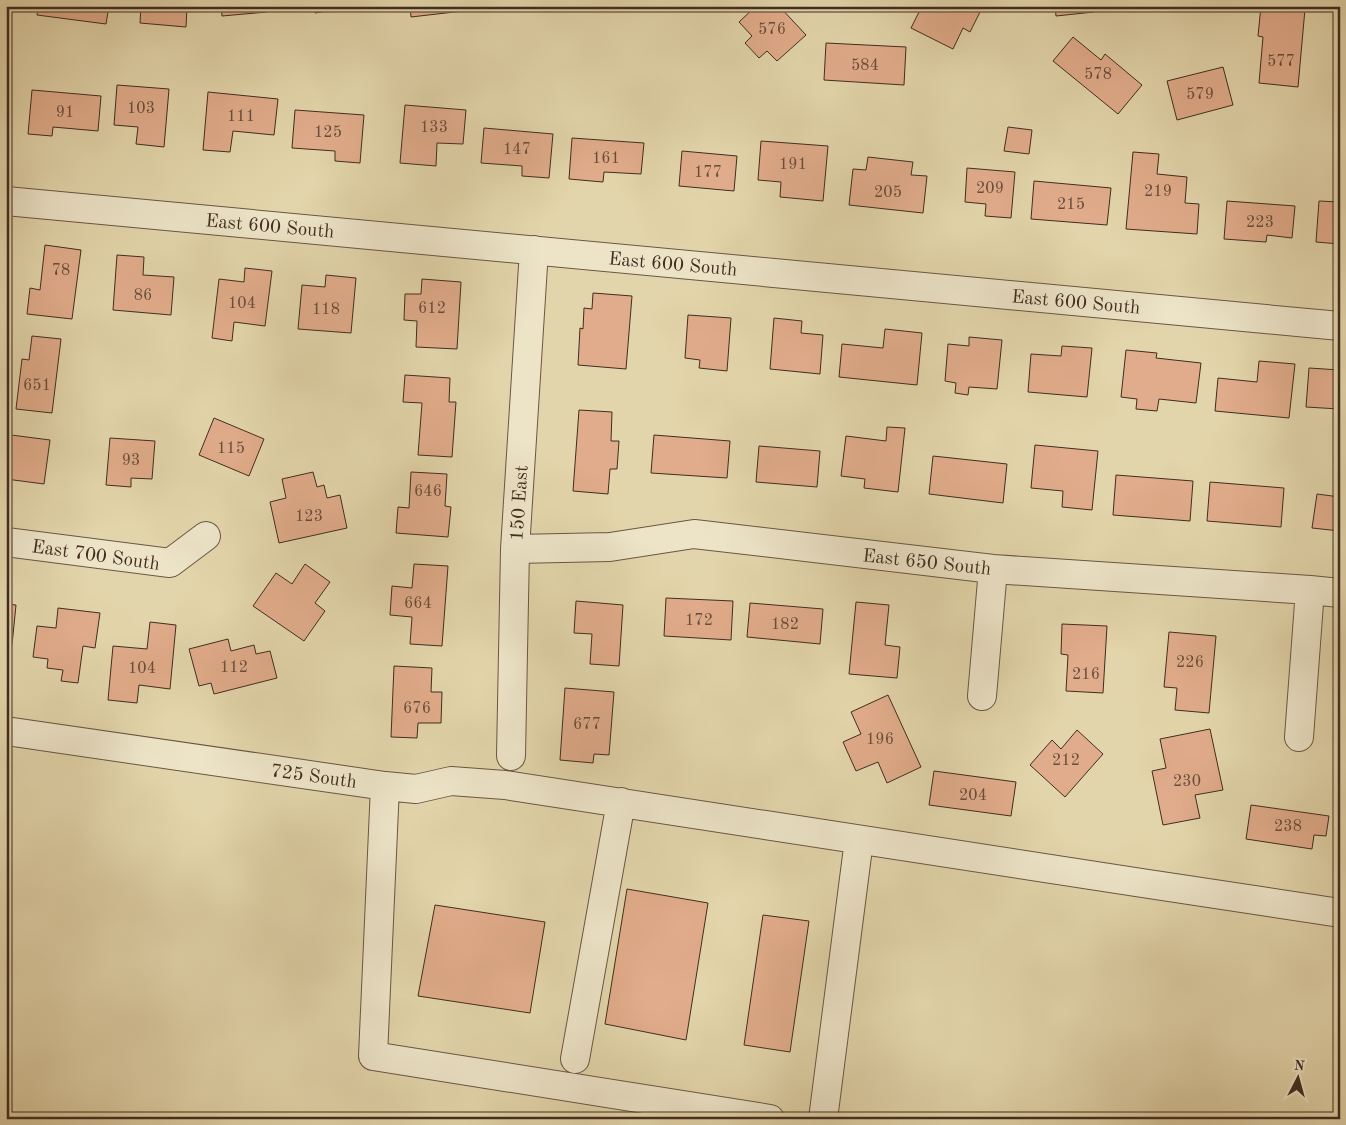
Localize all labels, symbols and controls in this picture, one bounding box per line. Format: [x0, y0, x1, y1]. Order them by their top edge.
house number: 576 [758, 22, 786, 38]
house number: 577 [1267, 54, 1295, 70]
house number: 584 [851, 58, 879, 74]
house number: 578 [1084, 67, 1112, 83]
house number: 579 [1186, 87, 1214, 103]
house number: 103 [127, 101, 155, 117]
house number: 91 [56, 105, 74, 121]
house number: 111 [227, 109, 255, 125]
house number: 133 [420, 120, 448, 136]
house number: 125 [314, 125, 342, 141]
house number: 147 [503, 142, 531, 158]
house number: 161 [592, 151, 620, 167]
house number: 191 [779, 157, 807, 173]
house number: 177 [694, 165, 722, 181]
house number: 209 [976, 181, 1004, 197]
house number: 219 [1144, 184, 1172, 200]
house number: 205 [874, 185, 902, 201]
house number: 215 [1057, 197, 1085, 213]
street label: East 600 South [204, 212, 335, 243]
house number: 223 [1246, 215, 1274, 231]
street label: East 600 South [607, 250, 738, 281]
house number: 78 [52, 263, 70, 279]
house number: 86 [134, 288, 152, 304]
street label: East 600 South [1010, 288, 1141, 319]
house number: 104 [228, 296, 256, 312]
house number: 612 [418, 301, 446, 317]
house number: 118 [312, 302, 340, 318]
house number: 651 [23, 378, 51, 394]
house number: 115 [217, 441, 245, 457]
house number: 93 [122, 453, 140, 469]
street label: 150 East [508, 465, 533, 542]
house number: 646 [414, 484, 442, 500]
house number: 123 [295, 509, 323, 525]
street label: East 700 South [30, 538, 161, 575]
street label: East 650 South [861, 547, 992, 580]
house number: 664 [404, 596, 432, 612]
house number: 172 [685, 613, 713, 629]
house number: 182 [771, 617, 799, 633]
house number: 226 [1176, 655, 1204, 671]
house number: 112 [220, 660, 248, 676]
house number: 104 [128, 661, 156, 677]
house number: 216 [1072, 667, 1100, 683]
house number: 676 [403, 701, 431, 717]
house number: 677 [573, 717, 601, 733]
house number: 196 [866, 732, 894, 748]
house number: 212 [1052, 753, 1080, 769]
street label: 725 South [269, 762, 358, 793]
house number: 230 [1173, 774, 1201, 790]
house number: 204 [959, 788, 987, 804]
house number: 238 [1274, 819, 1302, 835]
north arrow [1274, 1052, 1324, 1102]
text: N [1293, 1059, 1306, 1074]

